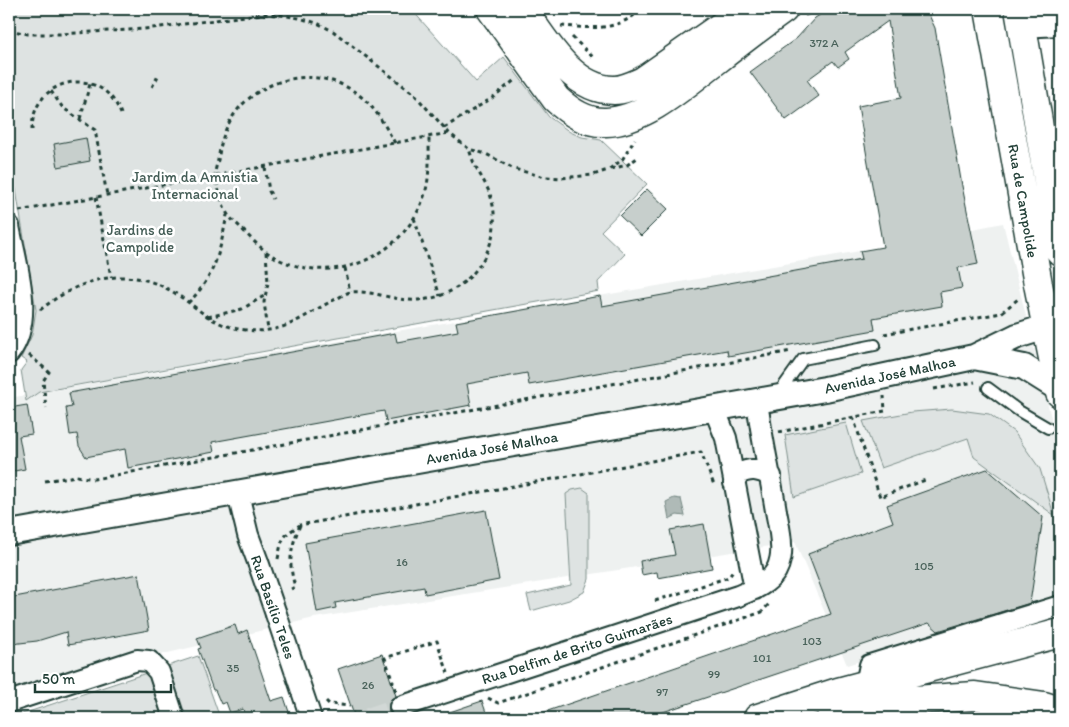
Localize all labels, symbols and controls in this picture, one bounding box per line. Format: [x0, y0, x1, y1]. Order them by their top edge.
house number: 372 A [809, 36, 839, 50]
street label: Rua de Campolide [1004, 143, 1042, 259]
park label: Jardim da Amnistia Internacional [132, 168, 258, 203]
park label: Jardins de Campolide [106, 221, 174, 256]
street label: Avenida José Malhoa [823, 352, 957, 398]
street label: Avenida José Malhoa [425, 427, 560, 468]
street label: Rua Basílio Teles [247, 553, 299, 662]
house number: 16 [396, 555, 408, 569]
house number: 105 [914, 559, 934, 573]
street label: Rua Delfim de Brito Guimarães [479, 610, 675, 688]
house number: 103 [802, 634, 822, 648]
house number: 101 [753, 651, 772, 665]
house number: 35 [227, 661, 239, 675]
scale bar [35, 662, 171, 694]
house number: 99 [708, 667, 720, 681]
text: 50 m [42, 670, 75, 688]
house number: 26 [362, 678, 374, 692]
house number: 97 [656, 685, 668, 699]

